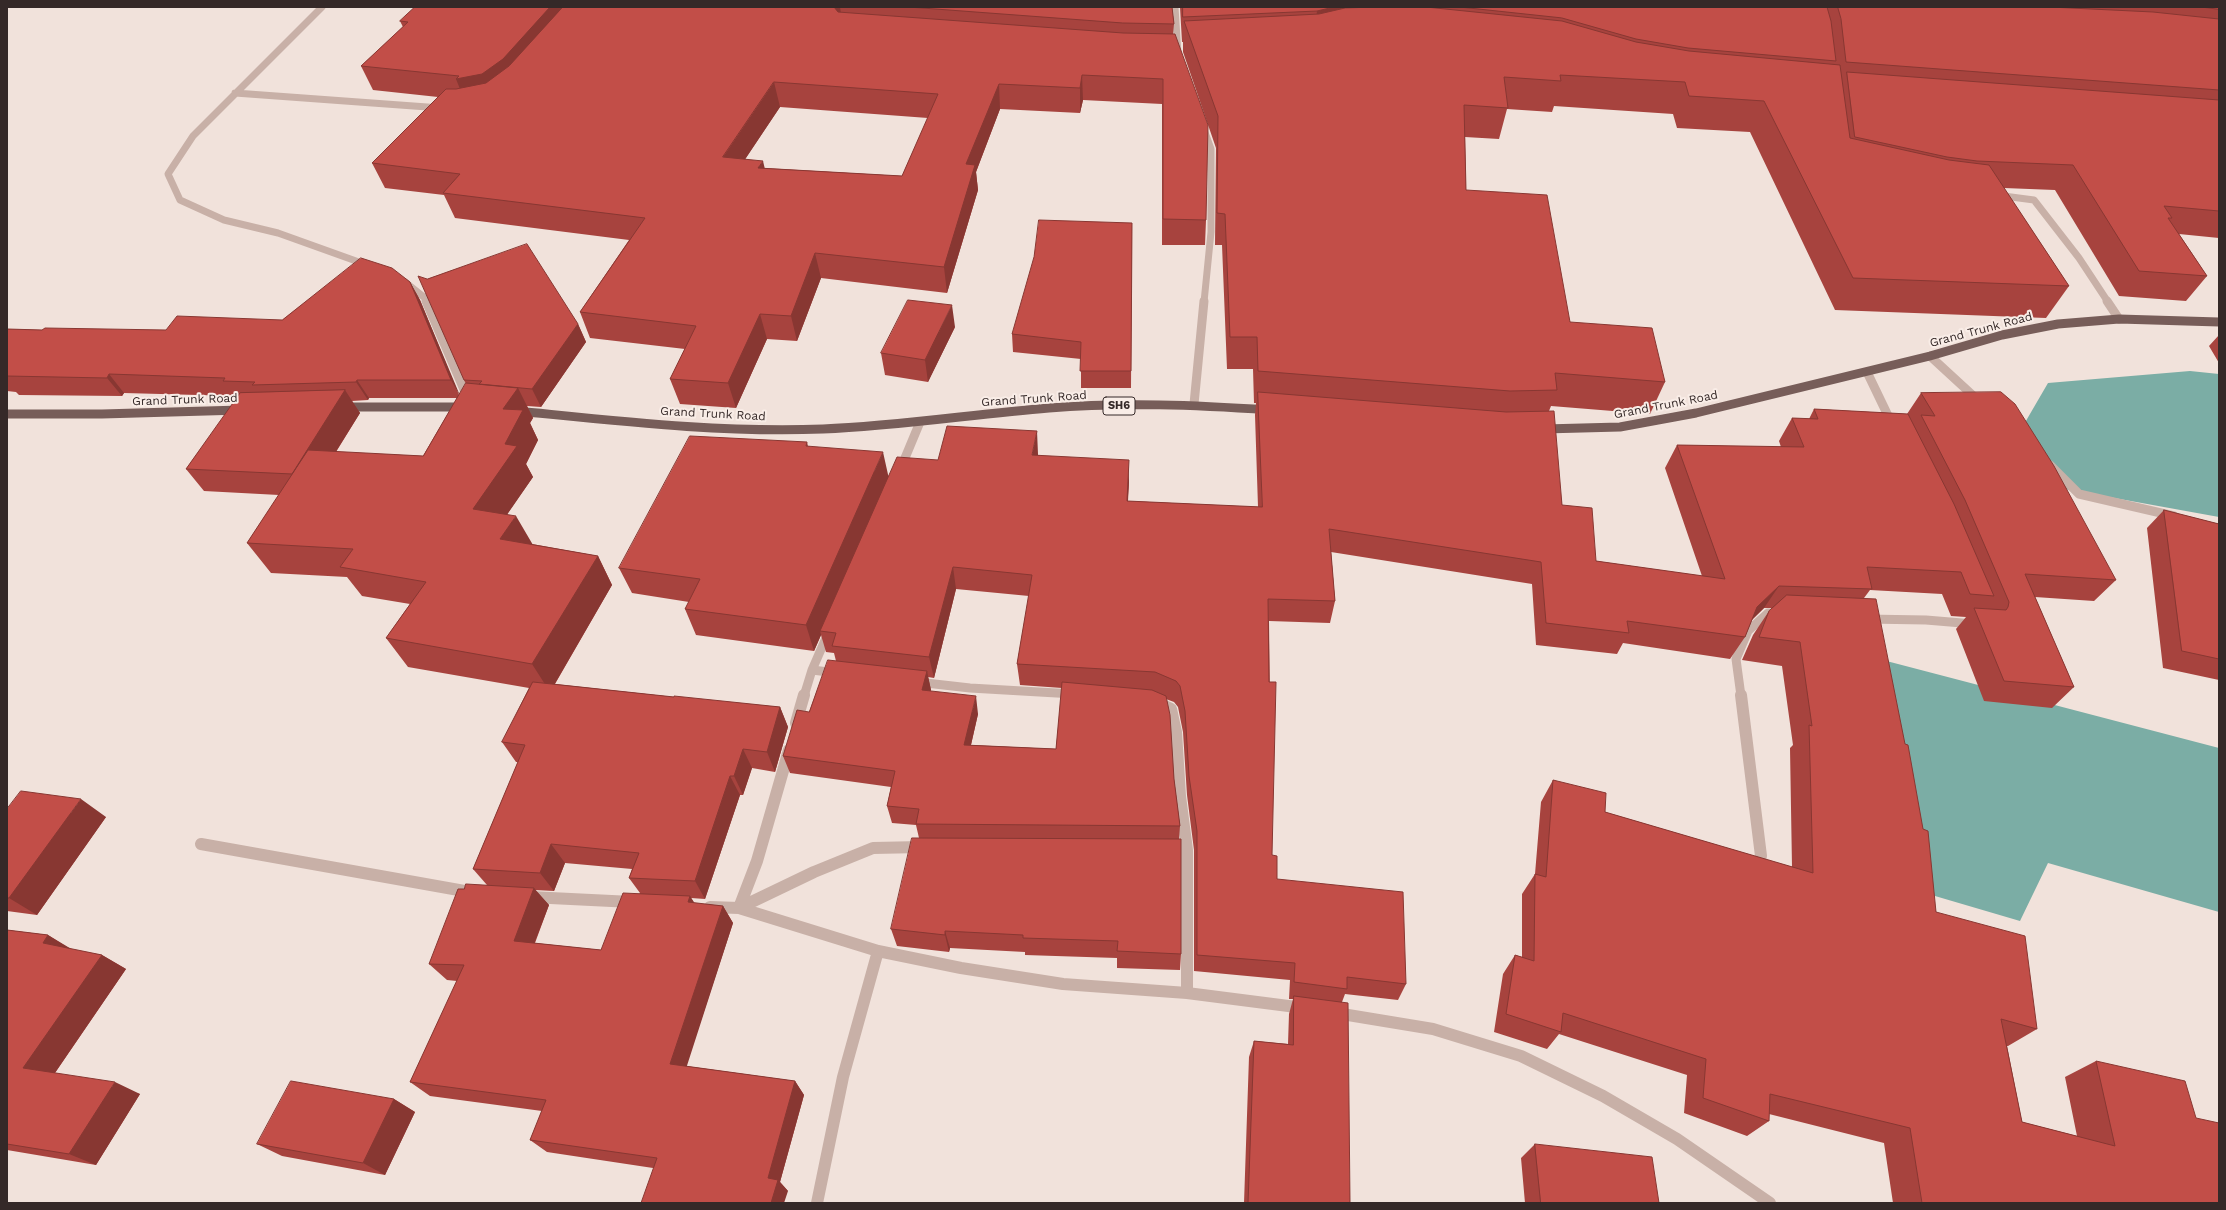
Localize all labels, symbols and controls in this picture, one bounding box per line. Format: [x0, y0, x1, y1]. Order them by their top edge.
street label: Grand Trunk Road [1928, 309, 2034, 351]
street label: Grand Trunk Road [981, 388, 1087, 410]
street label: Grand Trunk Road [1613, 388, 1719, 422]
street label: Grand Trunk Road [132, 391, 238, 409]
road number: SH6 [1103, 397, 1135, 415]
street label: Grand Trunk Road [660, 404, 766, 424]

